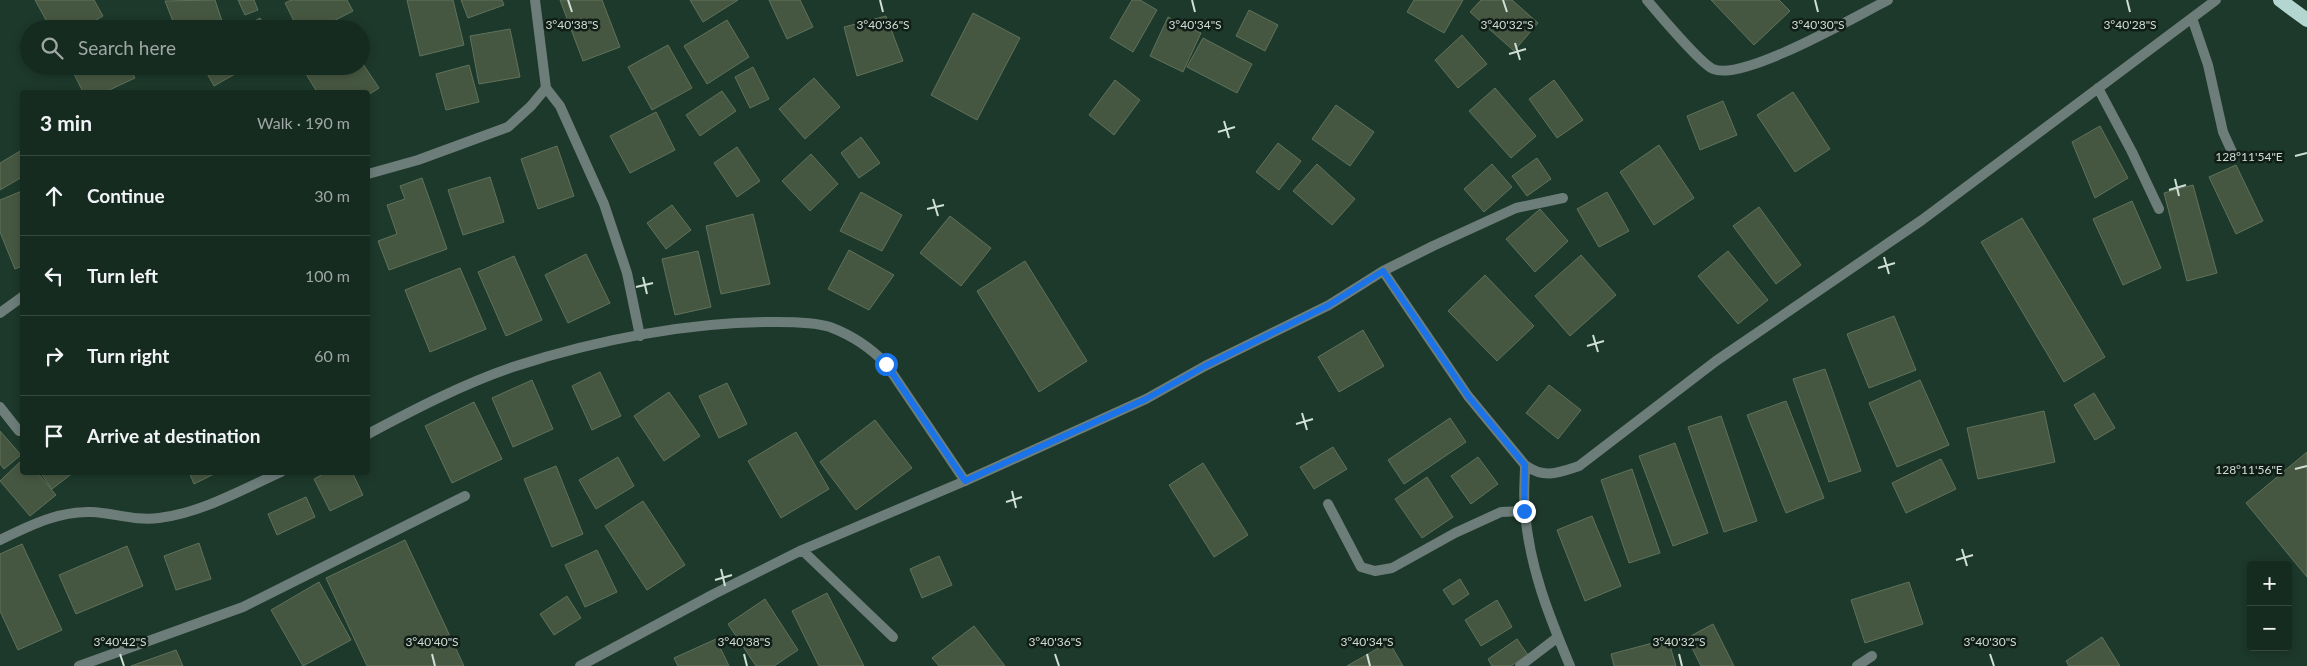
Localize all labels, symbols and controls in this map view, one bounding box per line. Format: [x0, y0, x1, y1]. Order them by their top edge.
text: 3°40'38"S [545, 17, 599, 32]
text: 3°40'36"S [856, 17, 910, 32]
text: 3°40'34"S [1168, 17, 1222, 32]
text: 3°40'32"S [1480, 17, 1534, 32]
text: 3°40'30"S [1791, 17, 1845, 32]
text: 3°40'28"S [2103, 17, 2157, 32]
search box [20, 20, 370, 75]
icon: search [38, 34, 66, 62]
text: Search here [78, 36, 176, 59]
text: 3 min [40, 110, 92, 135]
text: Walk · 190 m [257, 113, 350, 132]
text: 128°11'54"E [2215, 149, 2283, 164]
icon: ahead [40, 182, 68, 210]
text: Continue [87, 184, 165, 207]
text: 30 m [314, 186, 350, 205]
icon: left [40, 262, 68, 290]
text: Turn left [87, 264, 158, 287]
text: 100 m [305, 266, 350, 285]
icon: right [40, 342, 68, 370]
text: Turn right [87, 344, 169, 367]
text: 60 m [314, 346, 350, 365]
route start [875, 353, 898, 376]
icon: arrive [40, 422, 68, 450]
text: Arrive at destination [87, 424, 260, 447]
text: 128°11'56"E [2215, 462, 2283, 477]
route end [1513, 500, 1536, 523]
map controls [2247, 561, 2292, 651]
button: + [2247, 561, 2292, 606]
button: − [2247, 606, 2292, 651]
text: 3°40'42"S [93, 634, 147, 649]
text: 3°40'40"S [405, 634, 459, 649]
text: 3°40'38"S [717, 634, 771, 649]
text: 3°40'36"S [1028, 634, 1082, 649]
text: 3°40'34"S [1340, 634, 1394, 649]
text: 3°40'32"S [1652, 634, 1706, 649]
text: 3°40'30"S [1963, 634, 2017, 649]

